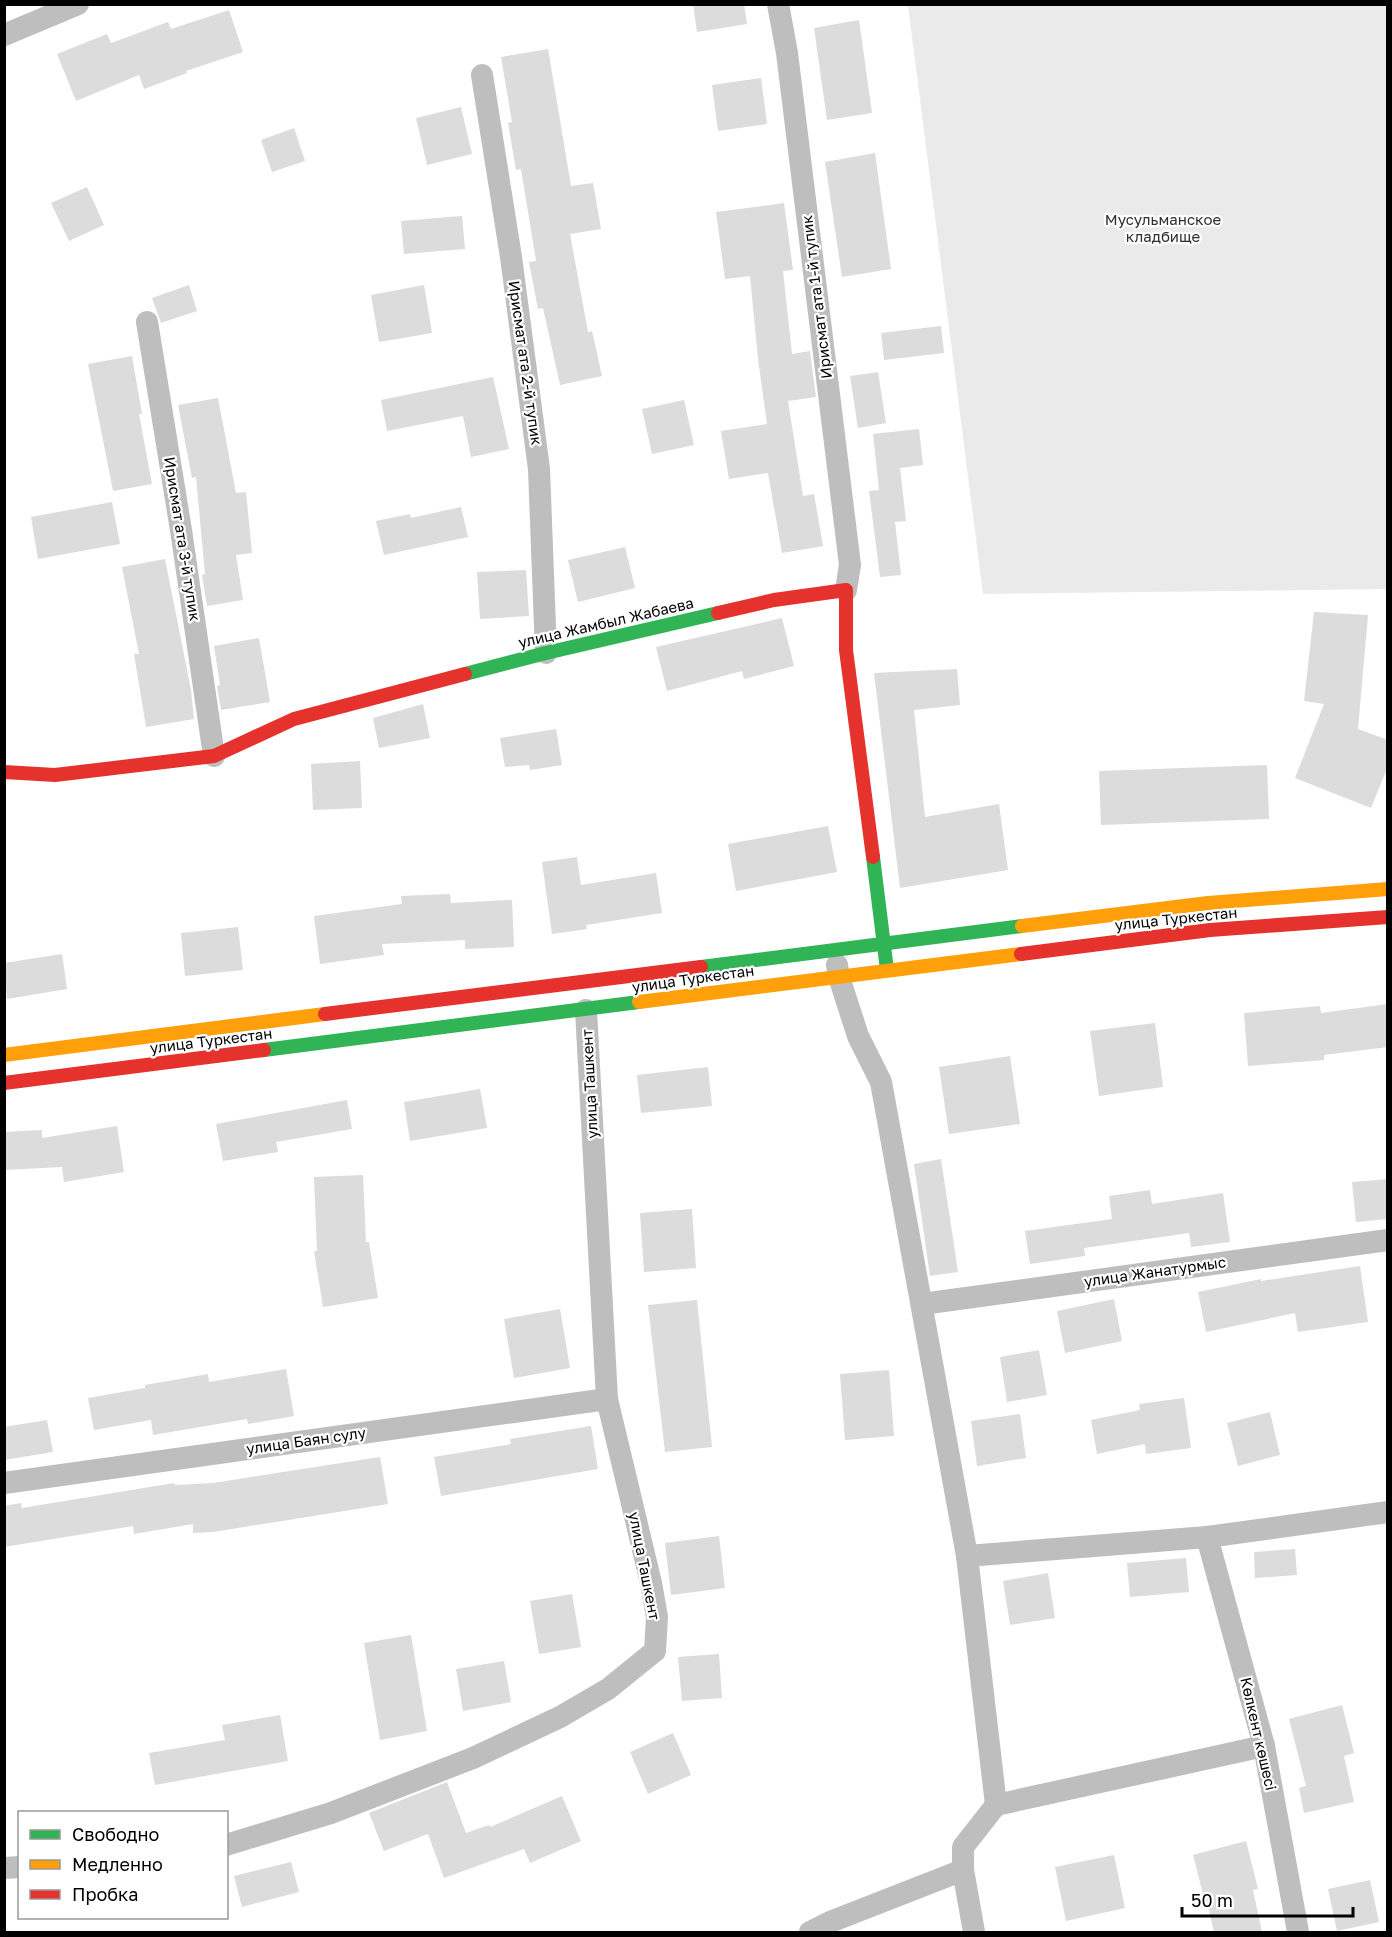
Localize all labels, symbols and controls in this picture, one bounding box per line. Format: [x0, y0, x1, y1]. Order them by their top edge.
park label: Мусульманское кладбище [1105, 210, 1221, 245]
street label: Ирисмат ата 1-й тупик [797, 214, 835, 380]
street label: Ирисмат ата 2-й тупик [506, 279, 546, 447]
street label: Ирисмат ата 3-й тупик [161, 455, 205, 623]
street label: улица Жамбыл Жабаева [516, 593, 695, 651]
street label: улица Туркестан [1114, 903, 1238, 933]
street label: улица Туркестан [631, 961, 755, 996]
street label: улица Туркестан [149, 1024, 273, 1056]
street label: улица Ташкент [577, 1028, 601, 1139]
street label: улица Жанатурмыс [1083, 1252, 1227, 1290]
street label: улица Баян сулу [245, 1423, 367, 1457]
street label: улица Ташкент [626, 1510, 664, 1622]
street label: Көлкент көшесі [1237, 1675, 1281, 1792]
legend [18, 1811, 228, 1919]
text: Свободно [72, 1823, 159, 1845]
text: Медленно [72, 1853, 163, 1875]
scale bar [1182, 1880, 1353, 1918]
text: Пробка [72, 1883, 138, 1905]
text: 50 m [1191, 1889, 1233, 1911]

